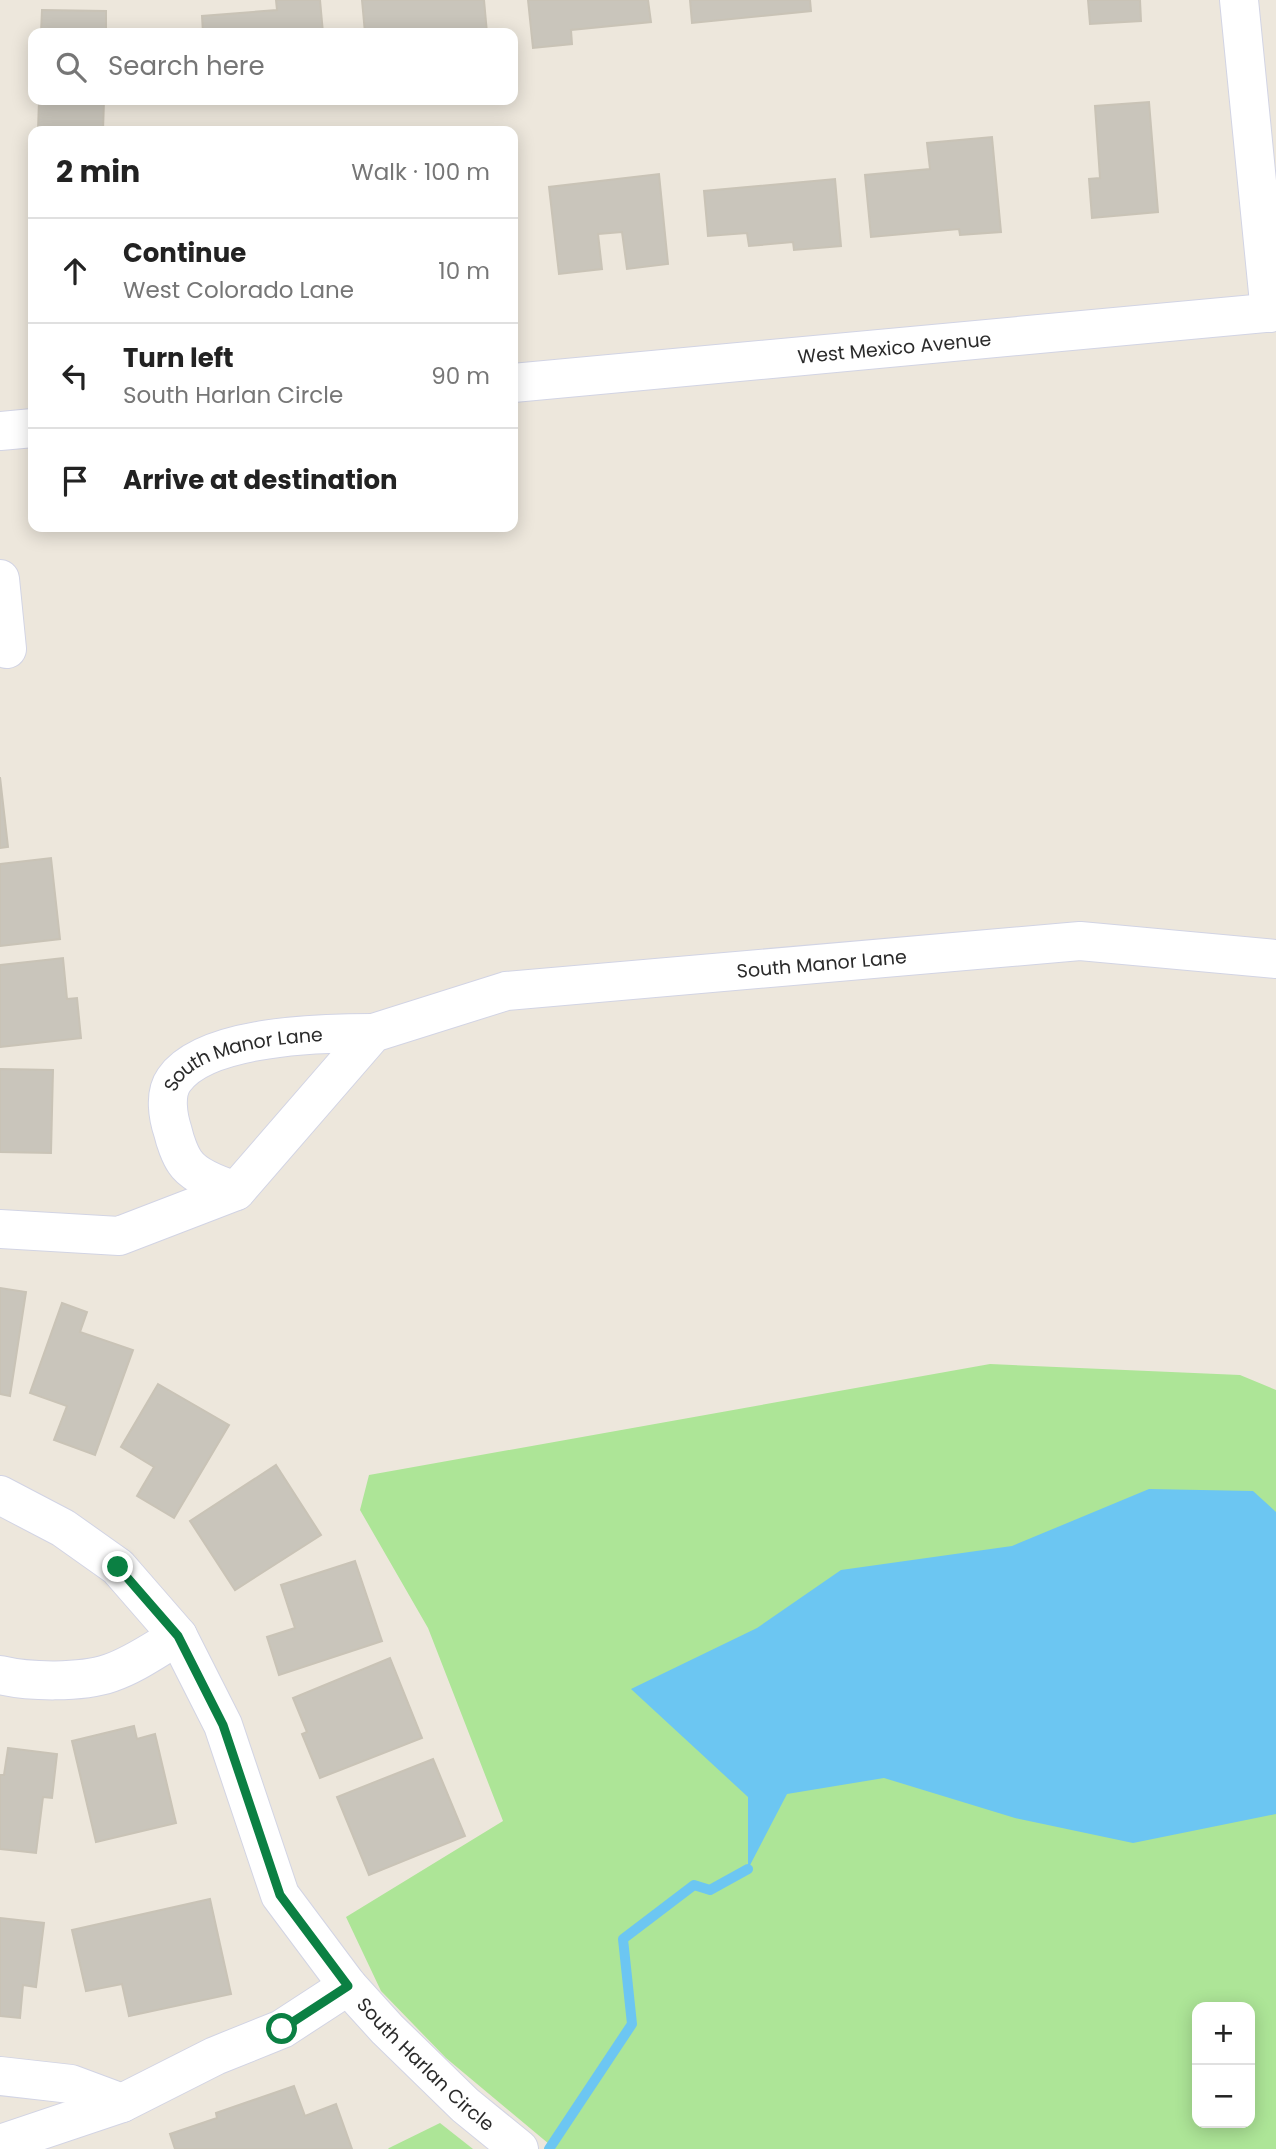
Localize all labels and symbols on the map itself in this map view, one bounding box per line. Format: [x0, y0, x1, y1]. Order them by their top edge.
street label: West Mexico Avenue [796, 326, 992, 370]
street label: South Manor Lane [736, 943, 908, 985]
street label: South Manor Lane [157, 1021, 323, 1096]
route end [102, 1551, 133, 1582]
street label: South Harlan Circle [351, 1992, 500, 2138]
route start [266, 2013, 297, 2044]

